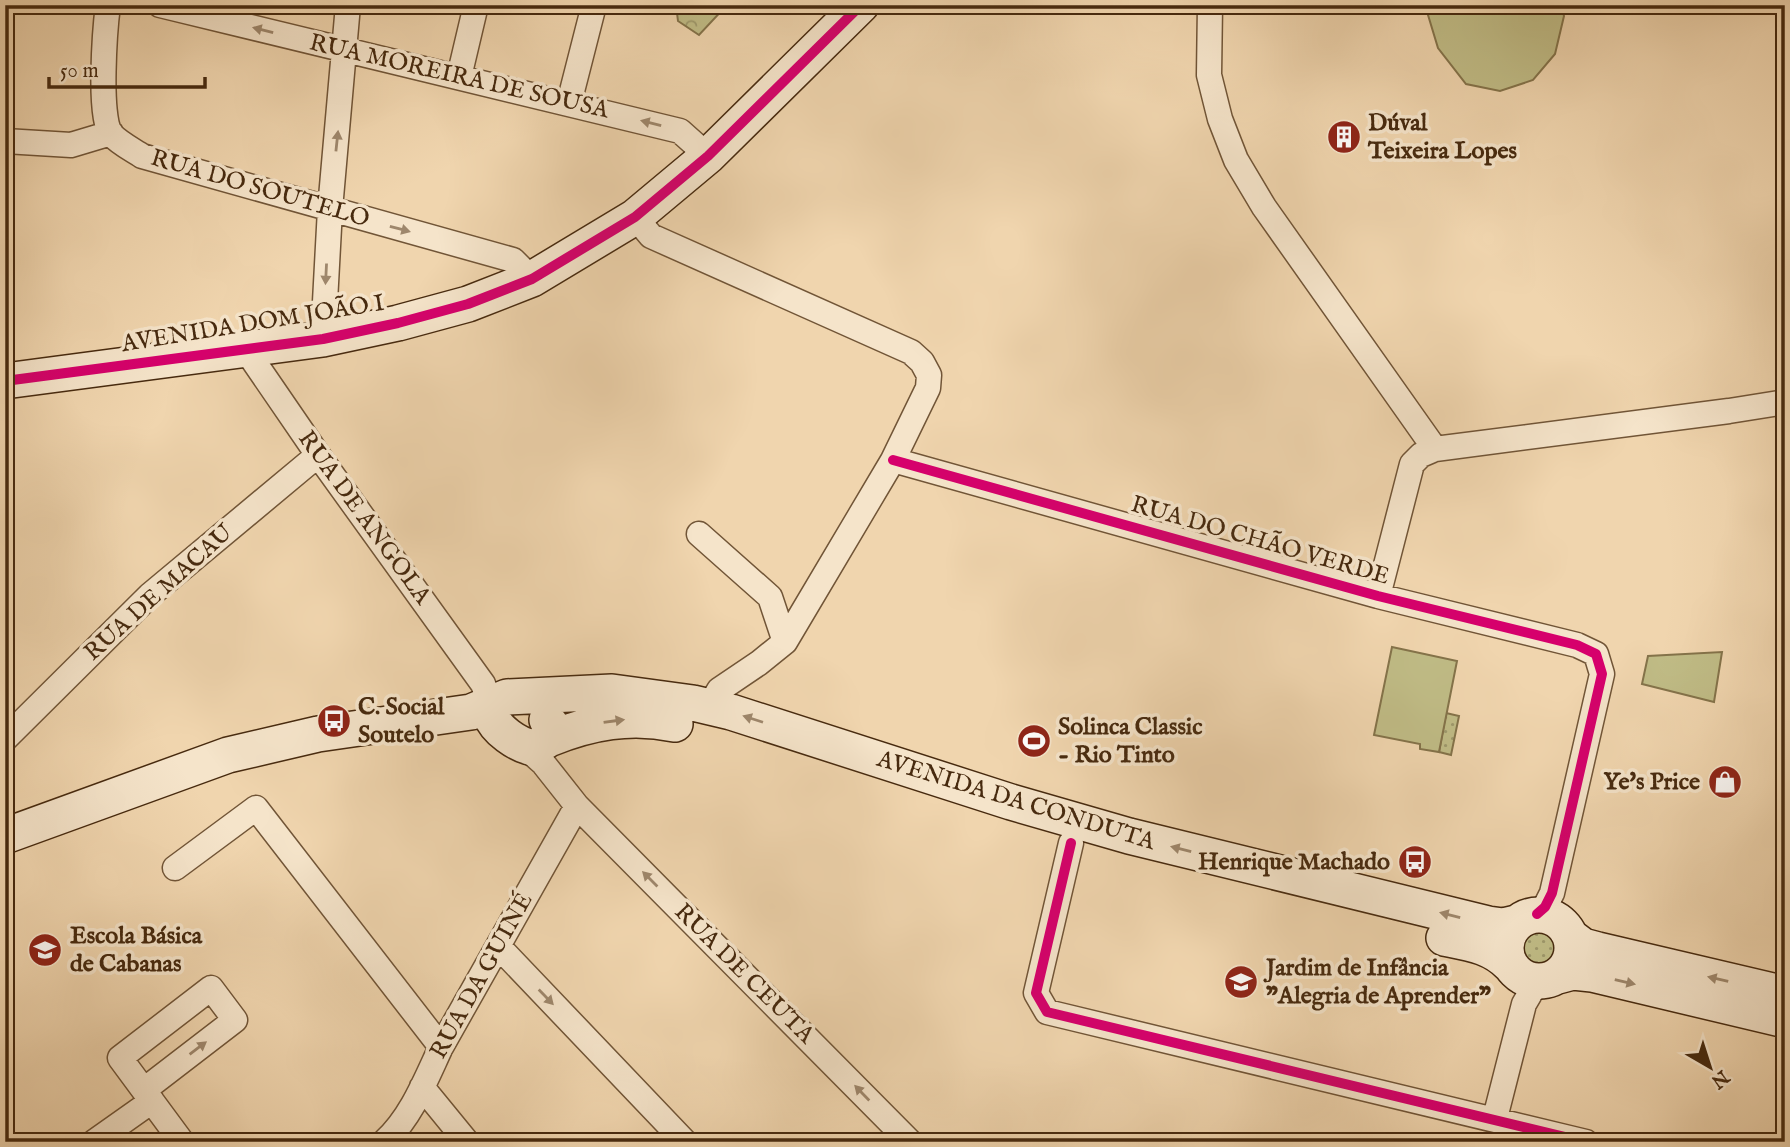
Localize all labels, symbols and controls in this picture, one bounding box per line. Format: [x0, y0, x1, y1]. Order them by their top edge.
one-way arrow [252, 24, 274, 35]
street label: RUA MOREIRA DE SOUSA [306, 27, 612, 127]
scale bar [49, 46, 205, 90]
text: 50 m [60, 58, 99, 85]
place label: Dúval Teixeira Lopes [1367, 108, 1517, 167]
one-way arrow [639, 117, 661, 128]
building icon: Dúval Teixeira Lopes [1325, 118, 1363, 156]
one-way arrow [331, 130, 342, 152]
street label: RUA DO SOUTELO [147, 143, 373, 235]
one-way arrow [390, 224, 411, 234]
one-way arrow [321, 263, 332, 285]
street label: AVENIDA DOM JOÃO I [118, 288, 387, 360]
street label: RUA DE ANGOLA [290, 425, 438, 612]
street label: RUA DO CHÃO VERDE [1127, 489, 1393, 593]
street label: RUA DE MACAU [78, 517, 240, 668]
place label: C. Social Soutelo [358, 692, 445, 751]
bus stop icon: C. Social Soutelo [315, 702, 353, 740]
place label: Solinca Classic - Rio Tinto [1058, 712, 1202, 771]
one-way arrow [742, 713, 763, 724]
one-way arrow [604, 715, 626, 726]
sports icon: Solinca Classic - Rio Tinto [1015, 722, 1053, 760]
street label: AVENIDA DA CONDUTA [872, 744, 1160, 858]
shop icon: Ye's Price [1706, 763, 1744, 801]
place label: Ye's Price [1604, 767, 1700, 798]
one-way arrow [1170, 843, 1192, 854]
bus stop icon: Henrique Machado [1396, 843, 1434, 881]
place label: Henrique Machado [1198, 847, 1390, 878]
one-way arrow [641, 871, 658, 888]
street label: RUA DA GUINÉ [424, 887, 540, 1065]
street label: RUA DE CEUTA [667, 897, 821, 1051]
one-way arrow [1438, 909, 1460, 920]
place label: Escola Básica de Cabanas [70, 921, 203, 980]
school or university icon: Escola Básica de Cabanas [26, 931, 64, 969]
place label: Jardim de Infância "Alegria de Aprender" [1263, 953, 1491, 1012]
school or university icon: Jardim de Infância "Alegria de Aprender" [1222, 963, 1260, 1001]
one-way arrow [1707, 973, 1729, 984]
one-way arrow [1614, 977, 1636, 988]
one-way arrow [538, 988, 555, 1005]
north arrow [1674, 1032, 1744, 1102]
one-way arrow [189, 1042, 207, 1056]
text: N [1705, 1064, 1734, 1094]
one-way arrow [854, 1085, 870, 1102]

